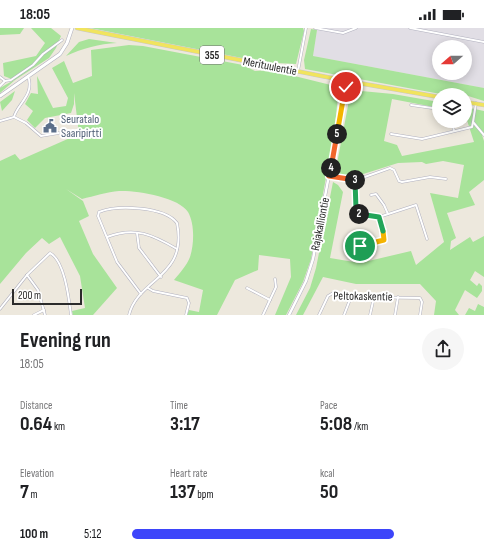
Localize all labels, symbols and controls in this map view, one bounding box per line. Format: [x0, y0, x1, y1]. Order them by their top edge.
text: 18:05 [20, 5, 50, 24]
north arrow [432, 40, 472, 80]
map controls [432, 40, 472, 128]
road number: 355 [200, 46, 224, 64]
street label: Merituulentie [242, 54, 298, 79]
pin [329, 70, 363, 104]
icon: check [335, 76, 357, 98]
button: layers [432, 88, 472, 128]
place label: Seuratalo Saaripirtti [61, 112, 101, 141]
public building icon: Seuratalo Saaripirtti [42, 118, 58, 134]
pin: 5 [327, 124, 347, 144]
text: 5 [335, 127, 339, 140]
pin: 4 [321, 158, 341, 178]
text: 4 [328, 161, 334, 174]
pin: 3 [345, 170, 365, 190]
text: 3 [353, 173, 357, 186]
street label: Rajakalliontie [308, 196, 333, 252]
pin: 2 [349, 204, 369, 224]
text: 2 [357, 207, 361, 220]
pin [343, 229, 377, 263]
icon: arrive [349, 235, 371, 257]
scale bar [12, 287, 82, 306]
street label: Peltokaskentie [333, 288, 393, 305]
text: 200 m [18, 289, 41, 302]
text: Evening run [20, 327, 111, 354]
button: share [422, 328, 464, 370]
text: 18:05 [20, 356, 44, 372]
text: Distance [20, 399, 52, 412]
text: Time [170, 399, 188, 412]
text: Pace [320, 399, 338, 412]
text: 0.64 [20, 412, 52, 436]
text: 3:17 [170, 412, 200, 436]
text: 5:08 [320, 412, 352, 436]
text: km [52, 420, 65, 433]
text: /km [352, 420, 368, 433]
text: Elevation [20, 467, 54, 480]
text: Heart rate [170, 467, 208, 480]
text: kcal [320, 467, 335, 480]
text: 7 [20, 480, 29, 504]
text: 137 [170, 480, 196, 504]
text: 50 [320, 480, 338, 504]
text: m [29, 488, 38, 501]
text: bpm [196, 488, 213, 501]
text: 100 m [20, 526, 48, 542]
text: 5:12 [84, 526, 102, 542]

